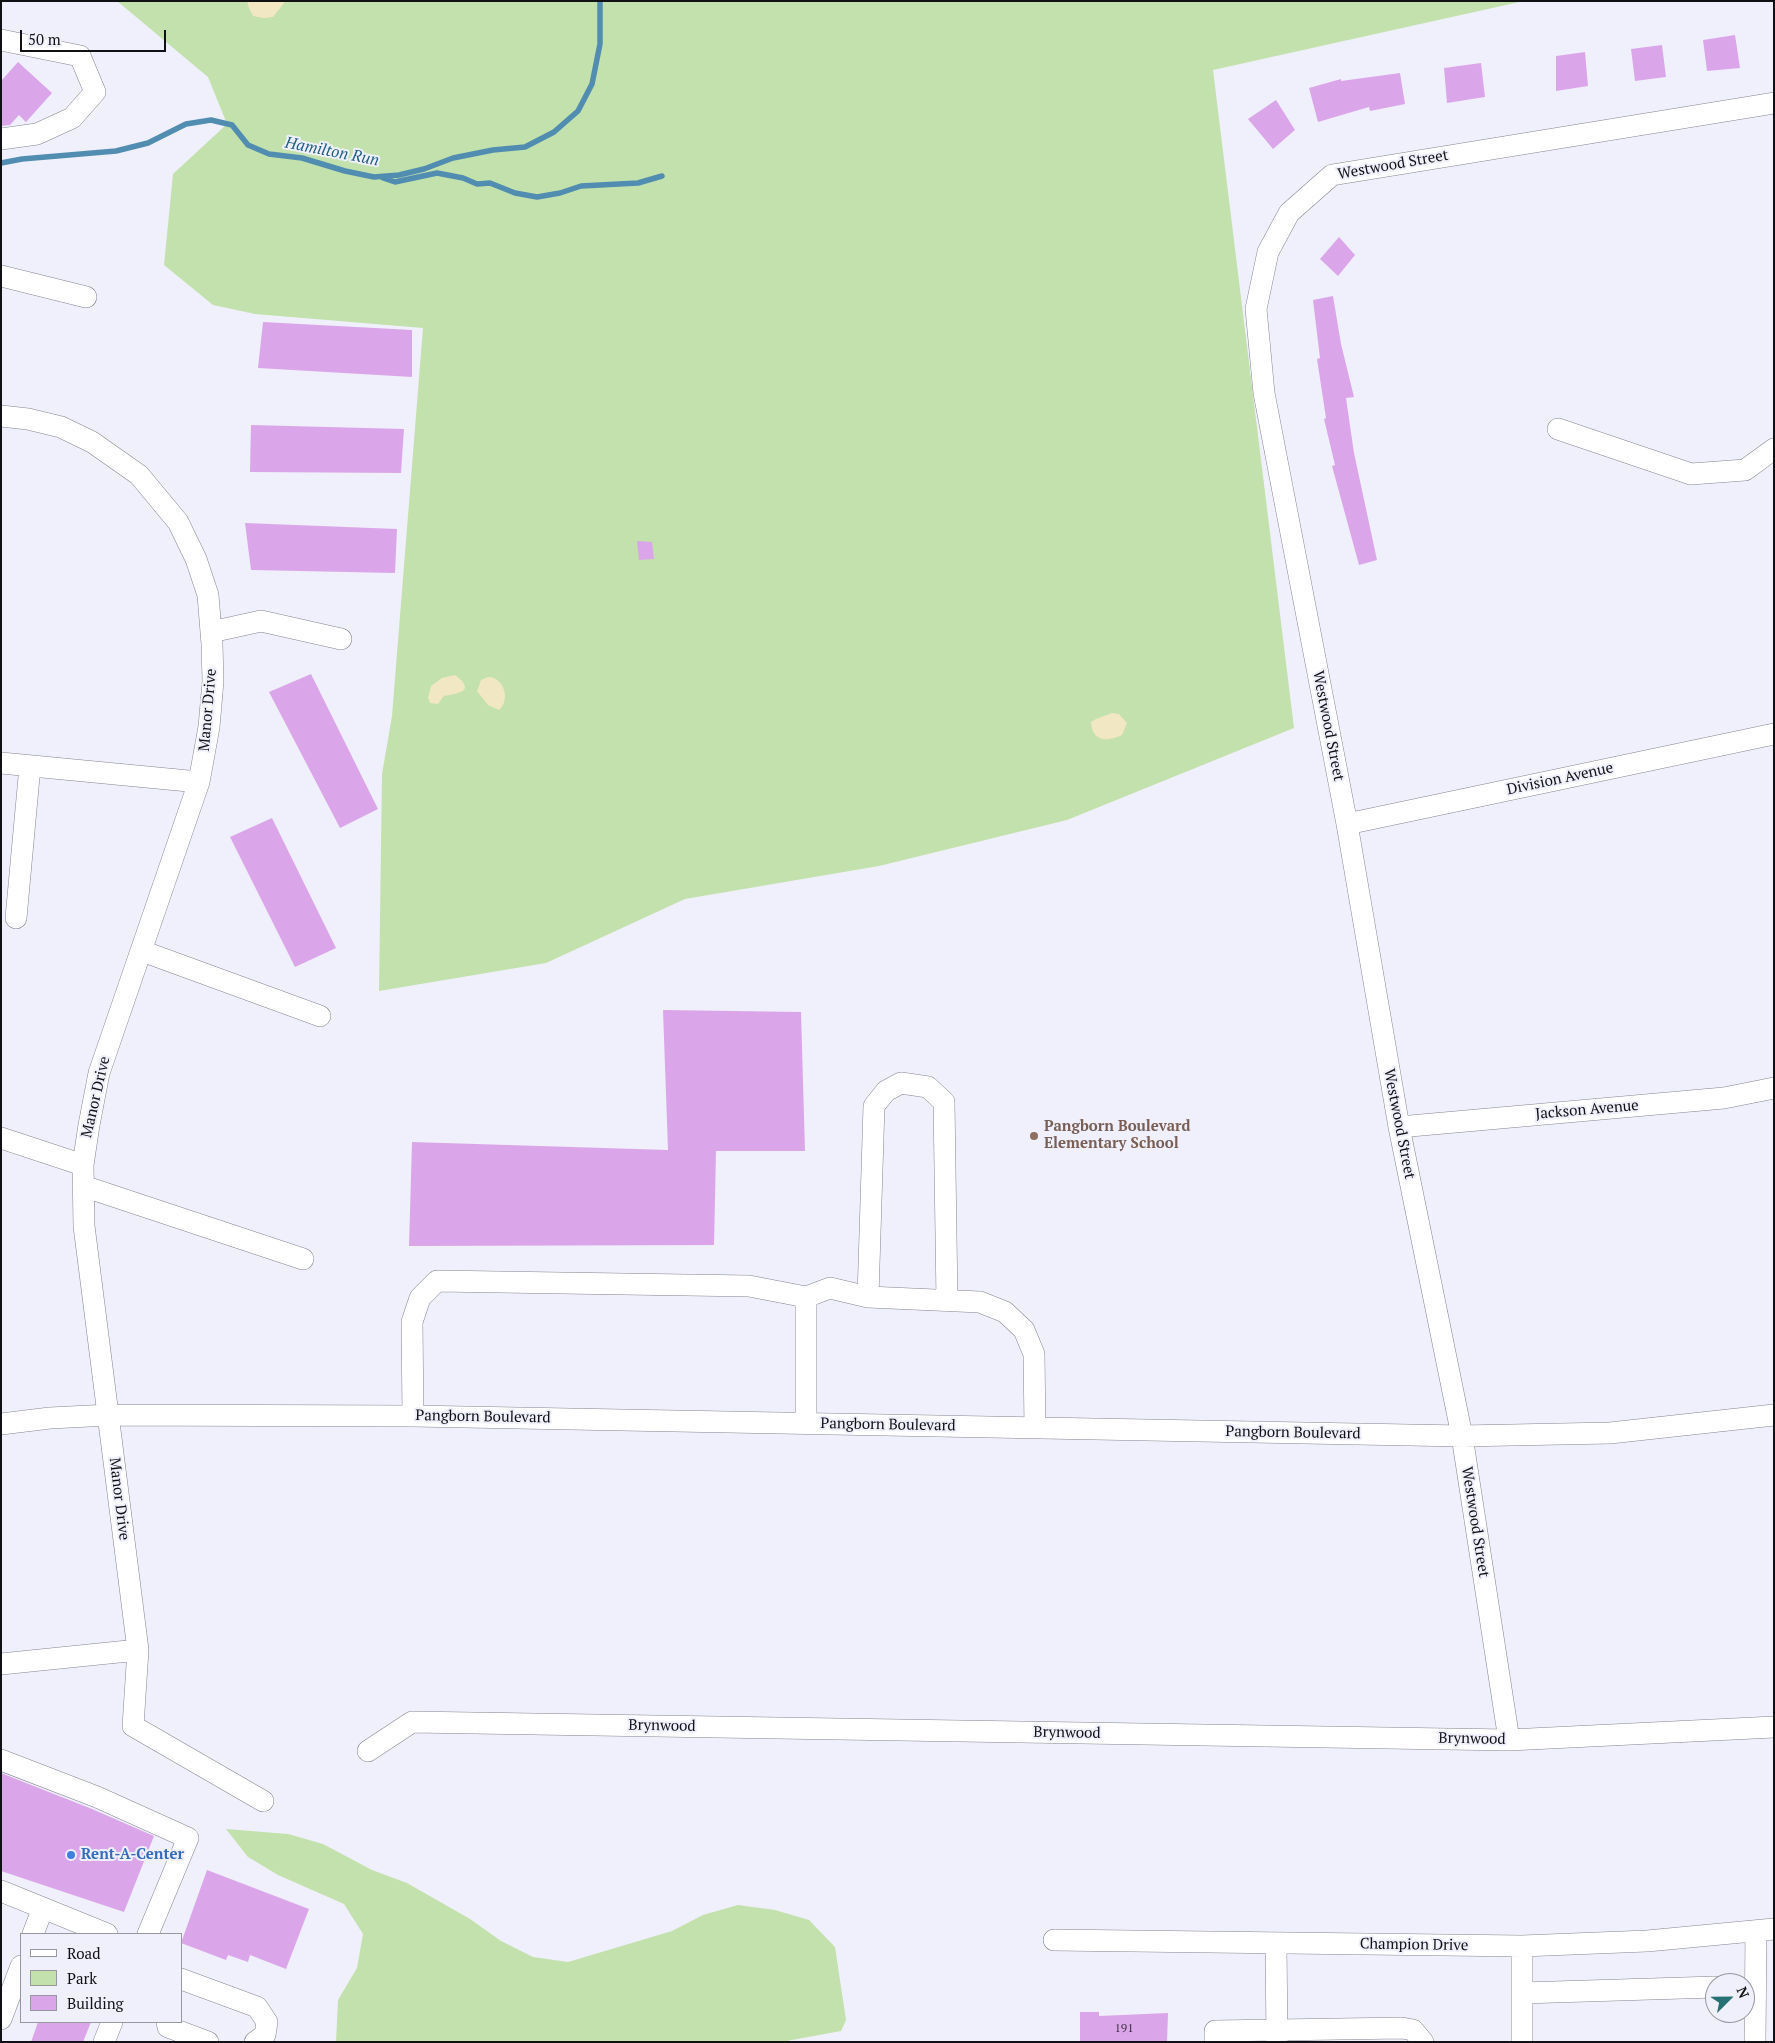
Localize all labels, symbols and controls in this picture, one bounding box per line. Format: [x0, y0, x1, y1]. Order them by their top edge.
scale bar [22, 20, 169, 52]
text: 50 m [28, 29, 61, 49]
water label: Hamilton Run [283, 133, 381, 171]
street label: Westwood Street [1336, 146, 1450, 184]
street label: Manor Drive [195, 668, 221, 752]
street label: Westwood Street [1308, 669, 1348, 783]
street label: Division Avenue [1505, 759, 1615, 799]
street label: Manor Drive [78, 1055, 114, 1139]
street label: Westwood Street [1379, 1067, 1419, 1181]
street label: Jackson Avenue [1534, 1097, 1640, 1123]
place label: Pangborn Boulevard Elementary School [1044, 1118, 1191, 1153]
marker: Pangborn Boulevard Elementary School [1028, 1130, 1040, 1142]
street label: Pangborn Boulevard [415, 1407, 551, 1427]
street label: Pangborn Boulevard [820, 1415, 956, 1435]
street label: Pangborn Boulevard [1225, 1423, 1361, 1443]
street label: Manor Drive [105, 1457, 133, 1541]
street label: Westwood Street [1457, 1465, 1493, 1579]
street label: Brynwood [628, 1716, 696, 1736]
street label: Brynwood [1033, 1723, 1101, 1743]
street label: Brynwood [1438, 1729, 1506, 1749]
place label: Rent-A-Center [81, 1846, 184, 1864]
marker: Rent-A-Center [65, 1849, 77, 1861]
legend [20, 1933, 182, 2023]
street label: Champion Drive [1360, 1935, 1468, 1955]
text: Road [67, 1943, 100, 1963]
text: Park [67, 1968, 97, 1988]
north arrow [1705, 1973, 1755, 2023]
text: N [1733, 1984, 1754, 2001]
text: Building [67, 1993, 124, 2013]
house number: 191 [1114, 2022, 1134, 2036]

